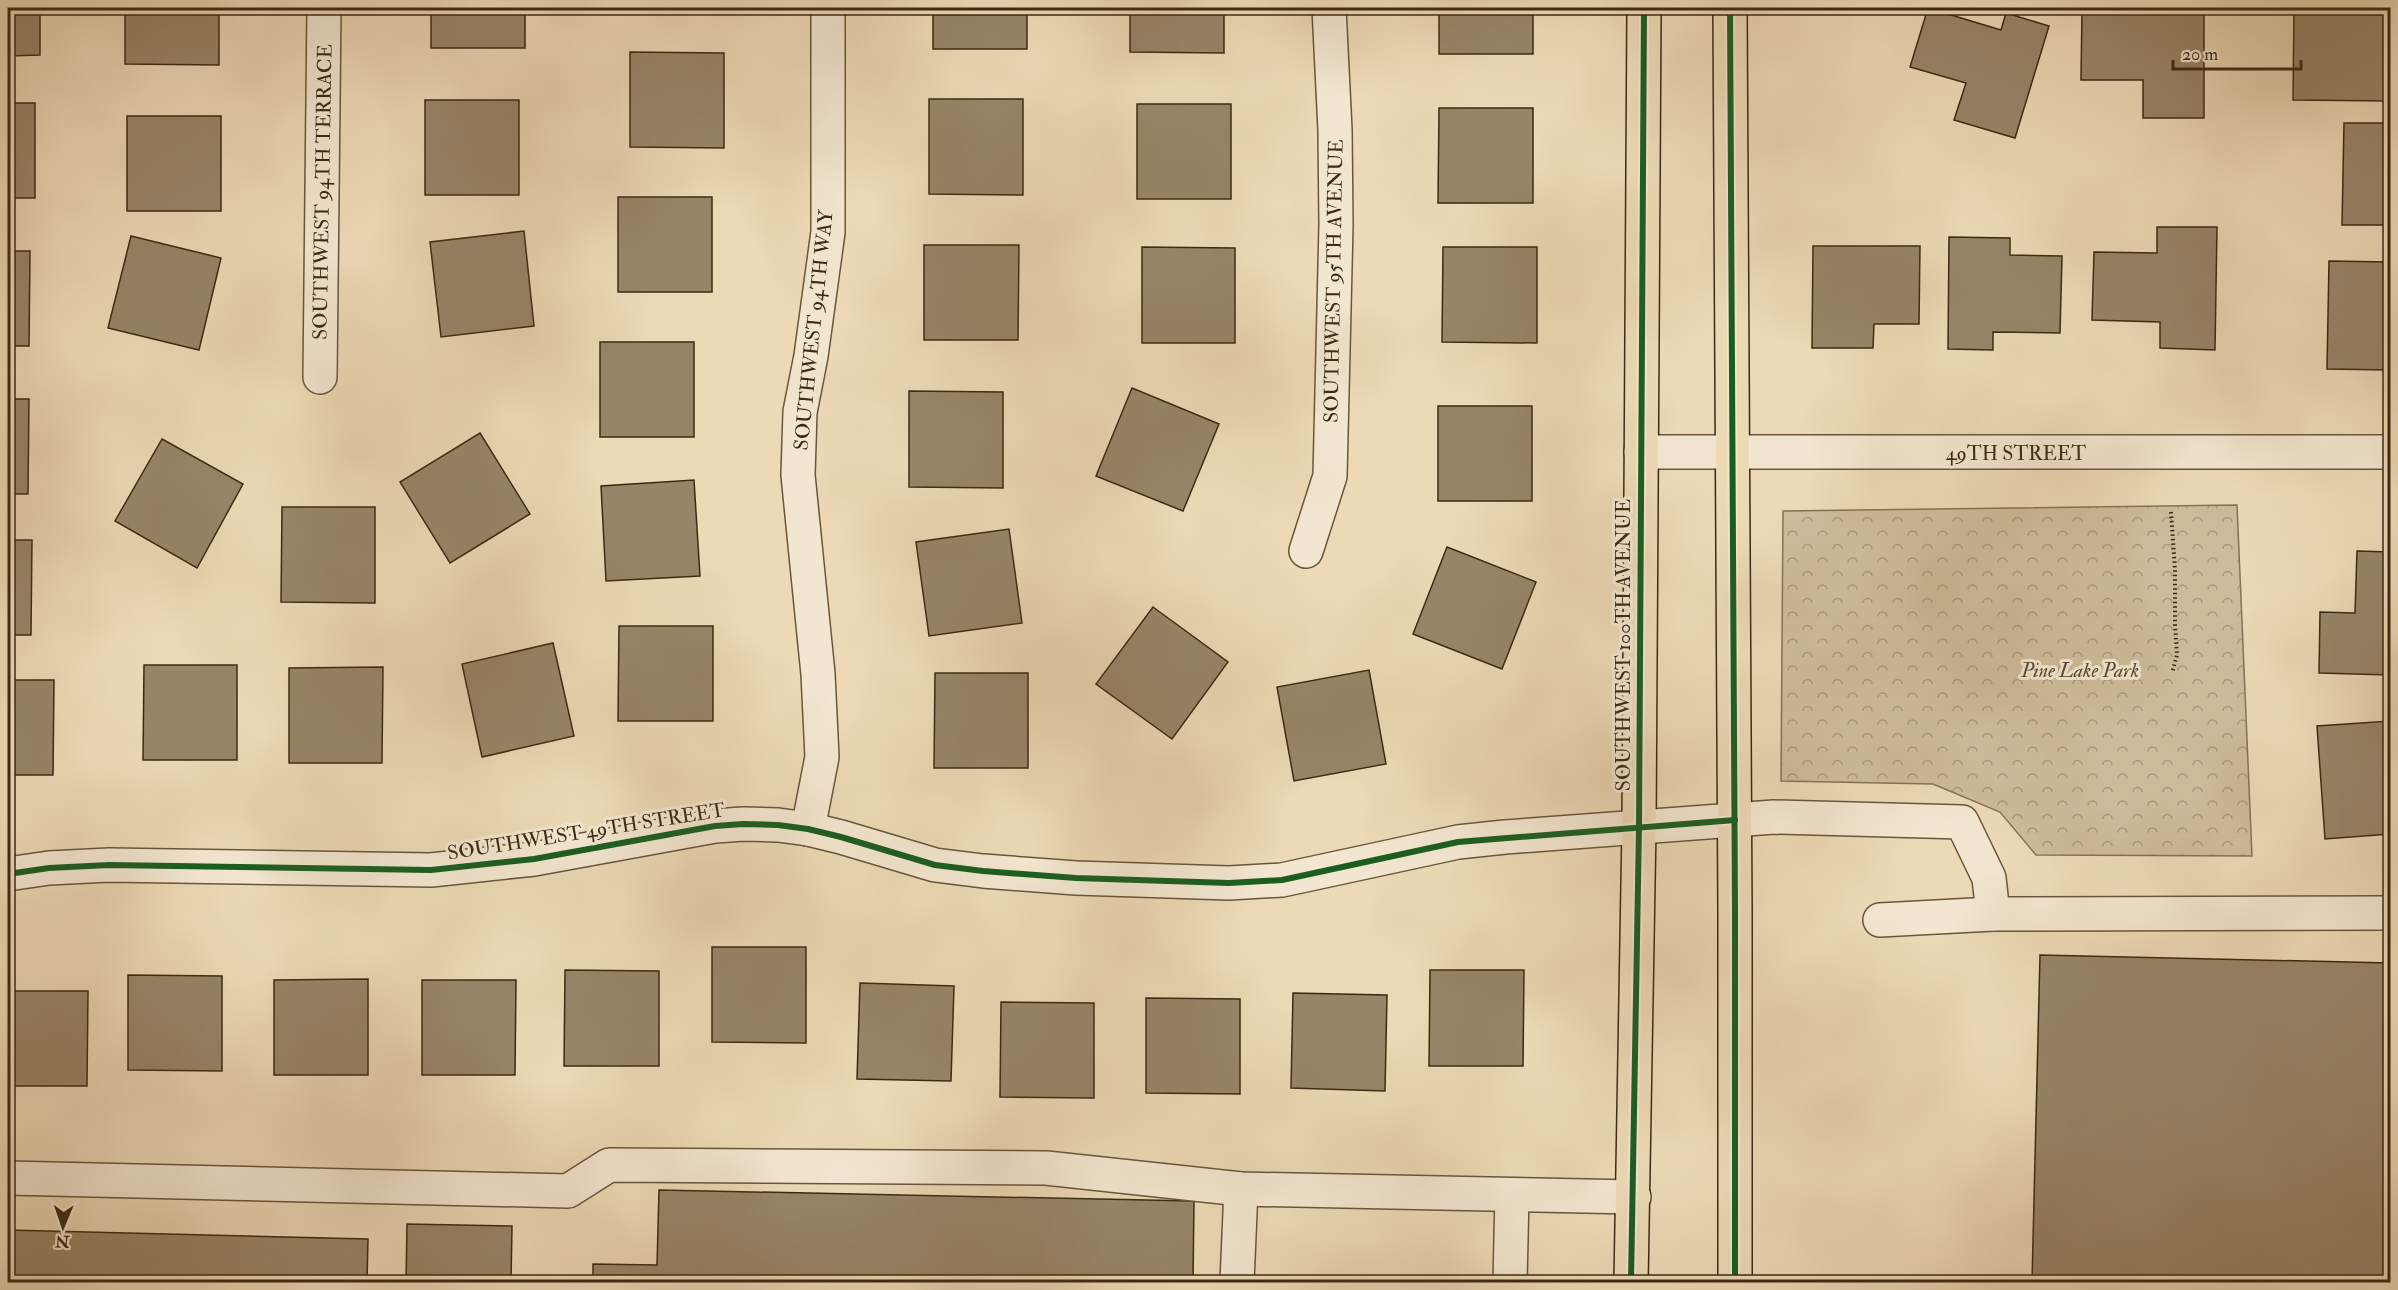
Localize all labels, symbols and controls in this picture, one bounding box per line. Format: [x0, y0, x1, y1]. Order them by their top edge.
scale bar [2173, 33, 2300, 71]
text: 20 m [2182, 43, 2218, 66]
street label: SOUTHWEST 94TH TERRACE [307, 44, 338, 340]
street label: SOUTHWEST 95TH AVENUE [1319, 139, 1348, 423]
street label: SOUTHWEST 94TH WAY [788, 207, 839, 452]
street label: 49TH STREET [1946, 441, 2086, 466]
street label: SOUTHWEST 100TH AVENUE [1611, 499, 1636, 791]
park label: Pine Lake Park [2020, 658, 2139, 683]
street label: SOUTHWEST 49TH STREET [446, 797, 727, 866]
north arrow [33, 1197, 93, 1257]
text: N [54, 1231, 71, 1251]

